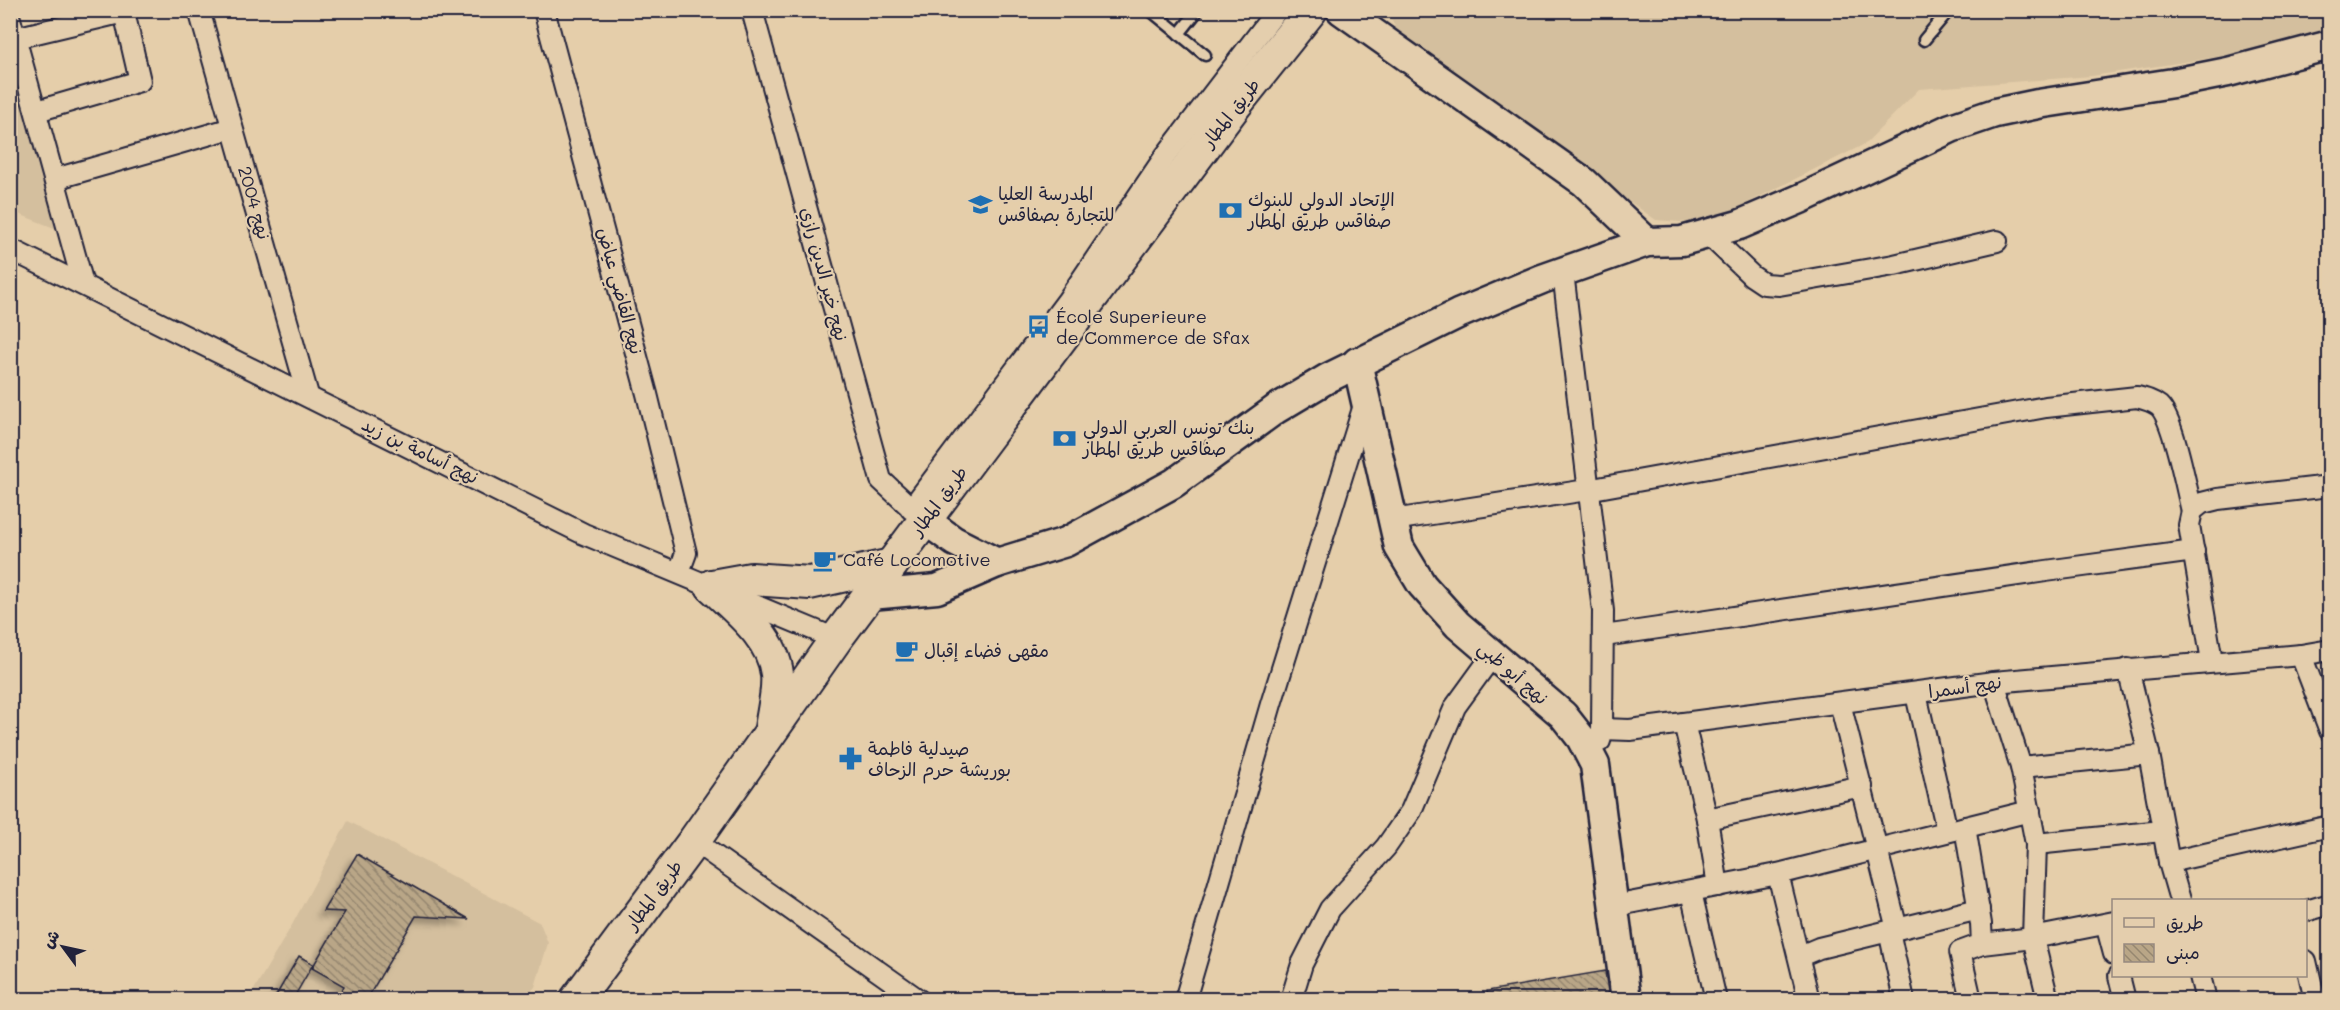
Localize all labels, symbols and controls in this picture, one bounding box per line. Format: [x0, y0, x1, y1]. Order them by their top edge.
street label: طريق المطار [1194, 73, 1265, 153]
street label: نهج 2004 [232, 163, 277, 243]
place label: المدرسة العليا للتجارة بصفاقس [998, 181, 1115, 226]
place label: الإتحاد الدولي للبنوك صفاقس طريق المطار [1246, 187, 1395, 232]
school or university icon: المدرسة العليا للتجارة بصفاقس [967, 191, 993, 217]
bank icon: الإتحاد الدولي للبنوك صفاقس طريق المطار [1217, 197, 1243, 223]
street label: نهج خير الدين رازي [794, 204, 854, 344]
street label: نهج القاضي عياض [588, 225, 649, 358]
place label: École Superieure de Commerce de Sfax [1056, 304, 1250, 349]
bus stop icon: École Superieure de Commerce de Sfax [1025, 314, 1051, 340]
street label: نهج أسامة بن زيد [358, 411, 483, 490]
place label: بنك تونس العربي الدولي صفاقس طريق المطار [1081, 415, 1255, 460]
bank icon: بنك تونس العربي الدولي صفاقس طريق المطار [1052, 425, 1078, 451]
street label: طريق المطار [903, 461, 972, 542]
cafe icon: Café Locomotive [812, 547, 838, 573]
place label: Café Locomotive [843, 547, 991, 571]
street label: نهج أبو ظبي [1470, 635, 1554, 713]
cafe icon: مقهى فضاء إقبال [893, 638, 919, 664]
place label: مقهى فضاء إقبال [924, 638, 1049, 662]
street label: نهج أسمرا [1927, 669, 2003, 704]
place label: صيدلية فاطمة بوريشة حرم الزحاف [868, 736, 1011, 784]
pharmacy icon: صيدلية فاطمة بوريشة حرم الزحاف [837, 746, 863, 772]
street label: طريق المطار [618, 855, 687, 936]
legend [2112, 899, 2307, 977]
text: طريق [2166, 910, 2204, 934]
north arrow [33, 917, 93, 977]
text: ش [36, 925, 64, 952]
text: مبنى [2166, 940, 2200, 964]

